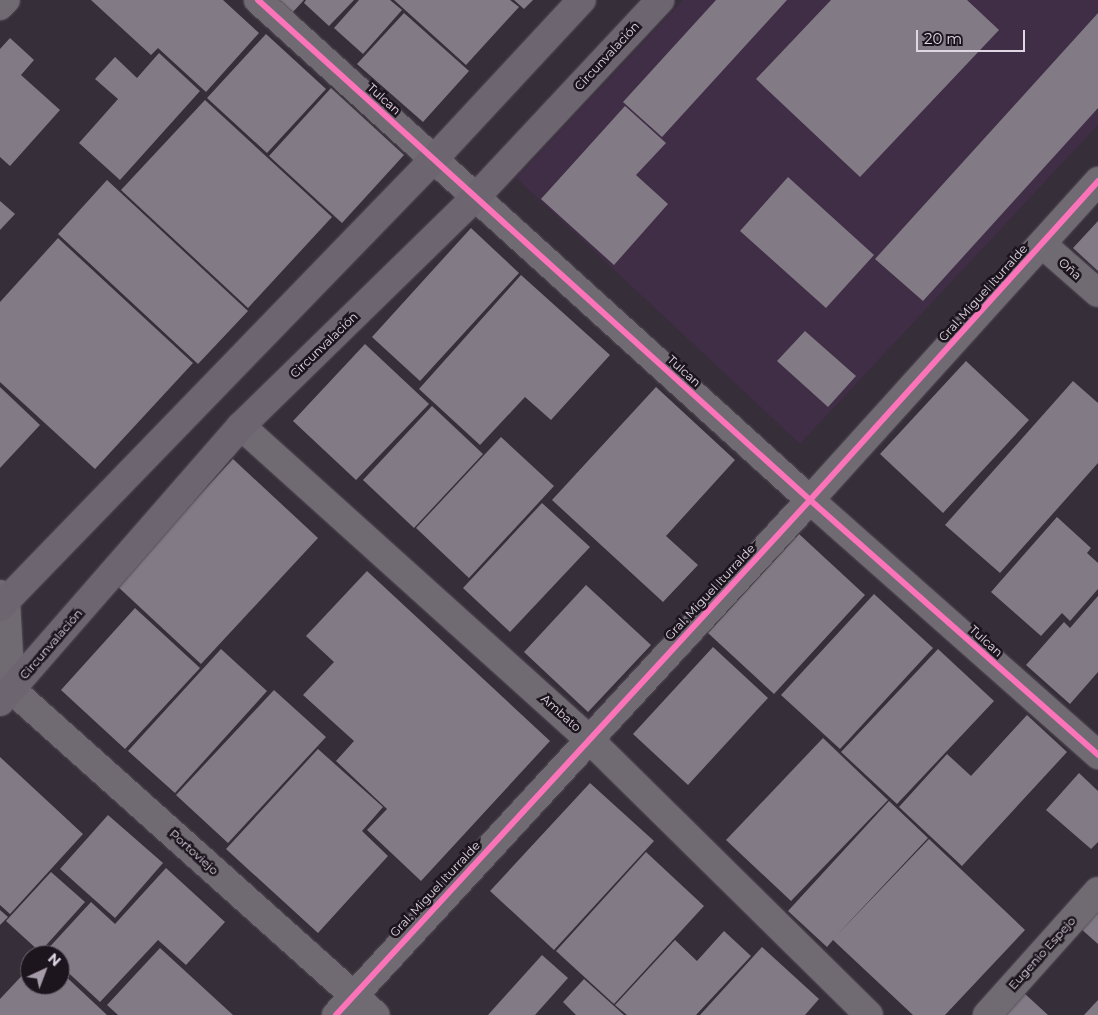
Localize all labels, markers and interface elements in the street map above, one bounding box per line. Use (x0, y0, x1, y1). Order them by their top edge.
street label: Circunvalación (572, 19, 642, 93)
scale bar (918, 20, 1027, 52)
text: 20 m (924, 29, 962, 48)
street label: Tulcan (364, 80, 404, 118)
street label: Gral. Miguel Iturralde (936, 242, 1030, 344)
street label: Oña (1056, 255, 1084, 283)
street label: Circunvalación (287, 309, 361, 381)
street label: Tulcan (664, 352, 704, 390)
street label: Gral. Miguel Iturralde (662, 541, 758, 643)
street label: Circunvalación (17, 606, 85, 682)
street label: Tulcan (966, 622, 1006, 660)
street label: Ambato (538, 691, 584, 735)
street label: Portoviejo (167, 826, 221, 878)
street label: Gral. Miguel Iturralde (387, 838, 483, 940)
street label: Eugenio Espejo (1005, 913, 1079, 993)
north arrow (20, 945, 70, 995)
text: N (44, 949, 65, 970)

